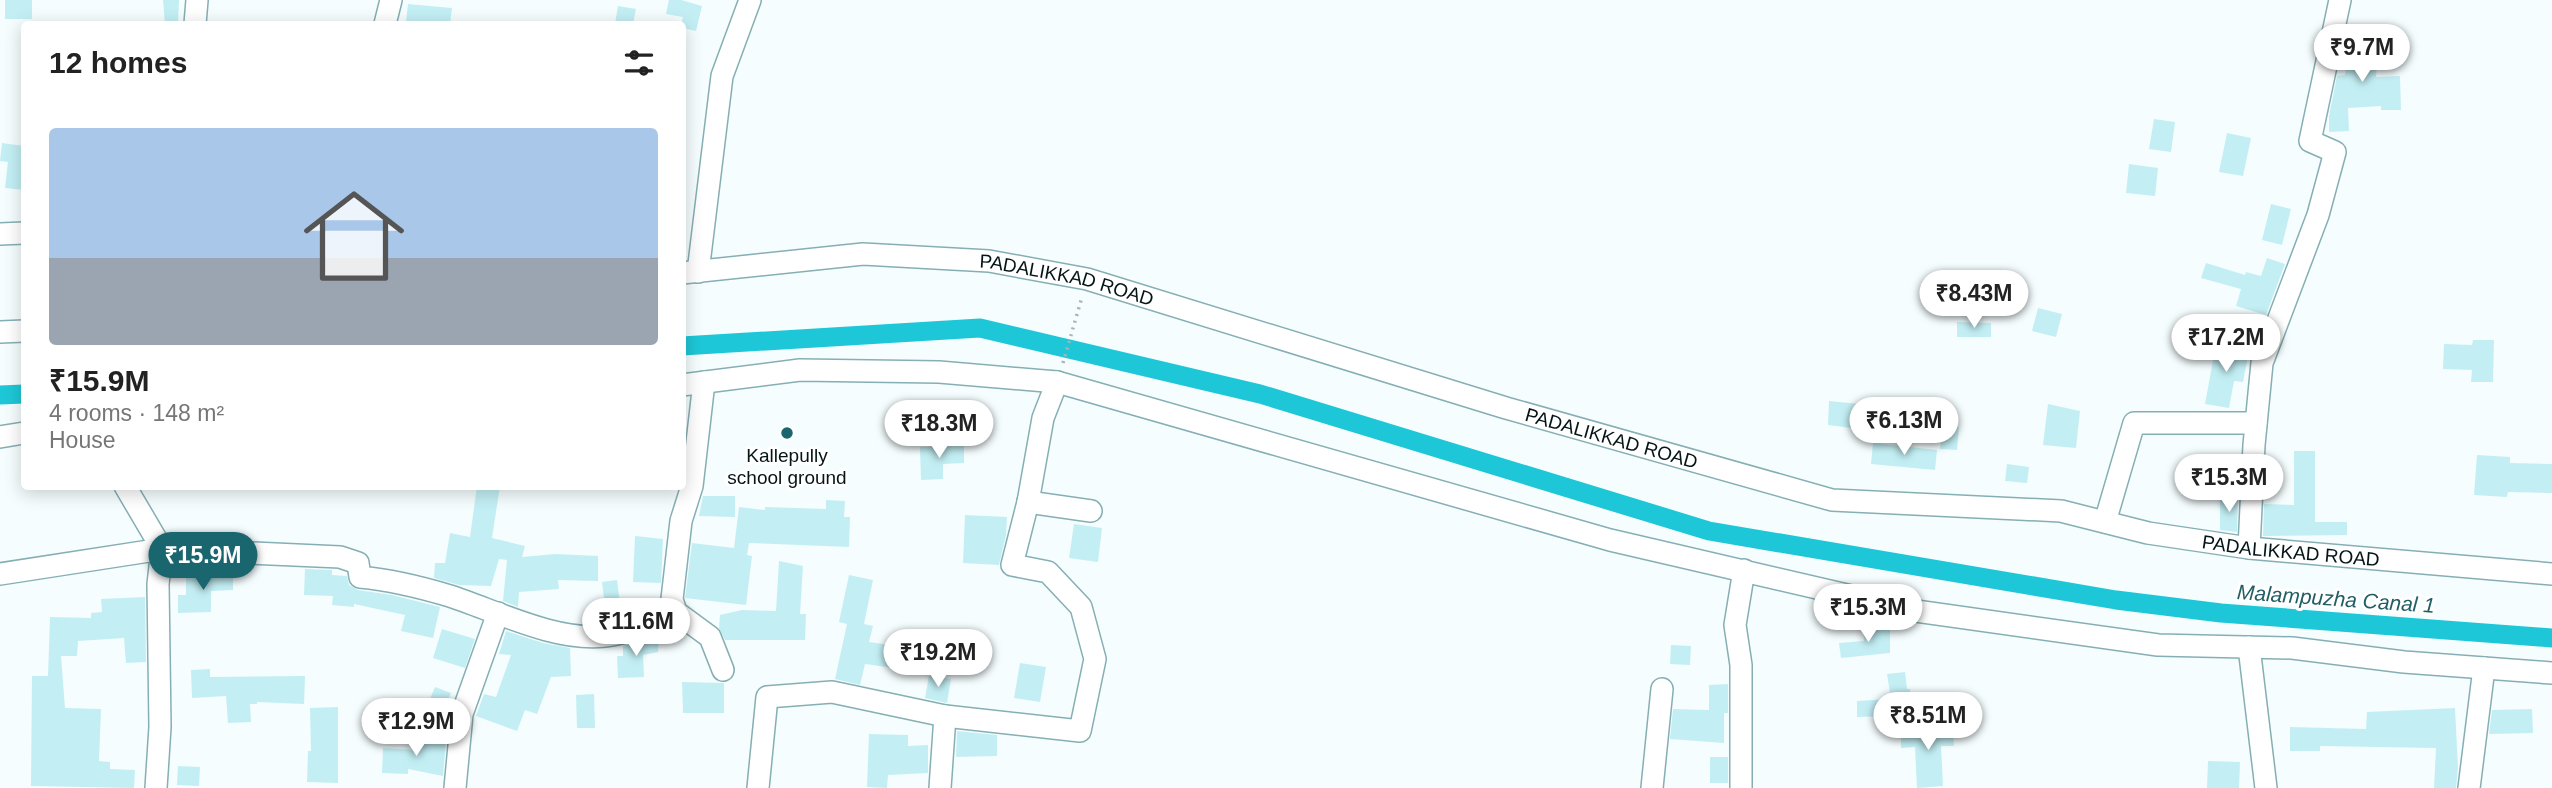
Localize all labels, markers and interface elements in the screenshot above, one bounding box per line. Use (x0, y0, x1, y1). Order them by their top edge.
pin: ₹9.7M (2313, 24, 2411, 84)
text: ₹9.7M (2330, 34, 2394, 60)
icon: filters (620, 44, 658, 82)
text: 12 homes (49, 46, 187, 79)
icon: home (291, 173, 417, 299)
street label: PADALIKKAD ROAD (979, 250, 1156, 310)
pin: ₹8.43M (1917, 270, 2031, 330)
text: ₹8.43M (1935, 280, 2013, 306)
pin: ₹17.2M (2169, 314, 2283, 374)
text: ₹17.2M (2187, 324, 2265, 350)
text: ₹15.9M (49, 364, 150, 397)
pin: ₹6.13M (1847, 398, 1961, 457)
text: 4 rooms · 148 m² (49, 400, 224, 426)
pin: ₹18.3M (882, 400, 996, 460)
street label: PADALIKKAD ROAD (1523, 404, 1700, 473)
text: ₹6.13M (1865, 407, 1943, 433)
text: ₹18.3M (900, 410, 978, 436)
marker: Kallepully school ground (779, 425, 795, 441)
text: House (49, 427, 115, 453)
place label: Kallepully school ground (727, 445, 847, 488)
pin: ₹15.3M (2172, 454, 2286, 514)
text: ₹15.3M (2190, 464, 2268, 490)
street label: PADALIKKAD ROAD (2201, 531, 2380, 570)
pin: ₹15.9M (146, 532, 260, 592)
text: ₹15.9M (164, 542, 242, 568)
water label: Malampuzha Canal 1 (2236, 580, 2436, 617)
pin: ₹15.3M (1811, 584, 1925, 644)
text: ₹15.3M (1829, 594, 1907, 620)
pin: ₹11.6M (579, 598, 693, 658)
text: ₹11.6M (598, 608, 674, 634)
pin: ₹19.2M (881, 630, 995, 689)
text: ₹19.2M (899, 639, 977, 665)
pin: ₹8.51M (1871, 692, 1985, 752)
pin: ₹12.9M (359, 698, 473, 758)
text: ₹8.51M (1889, 702, 1967, 728)
text: ₹12.9M (377, 708, 455, 734)

